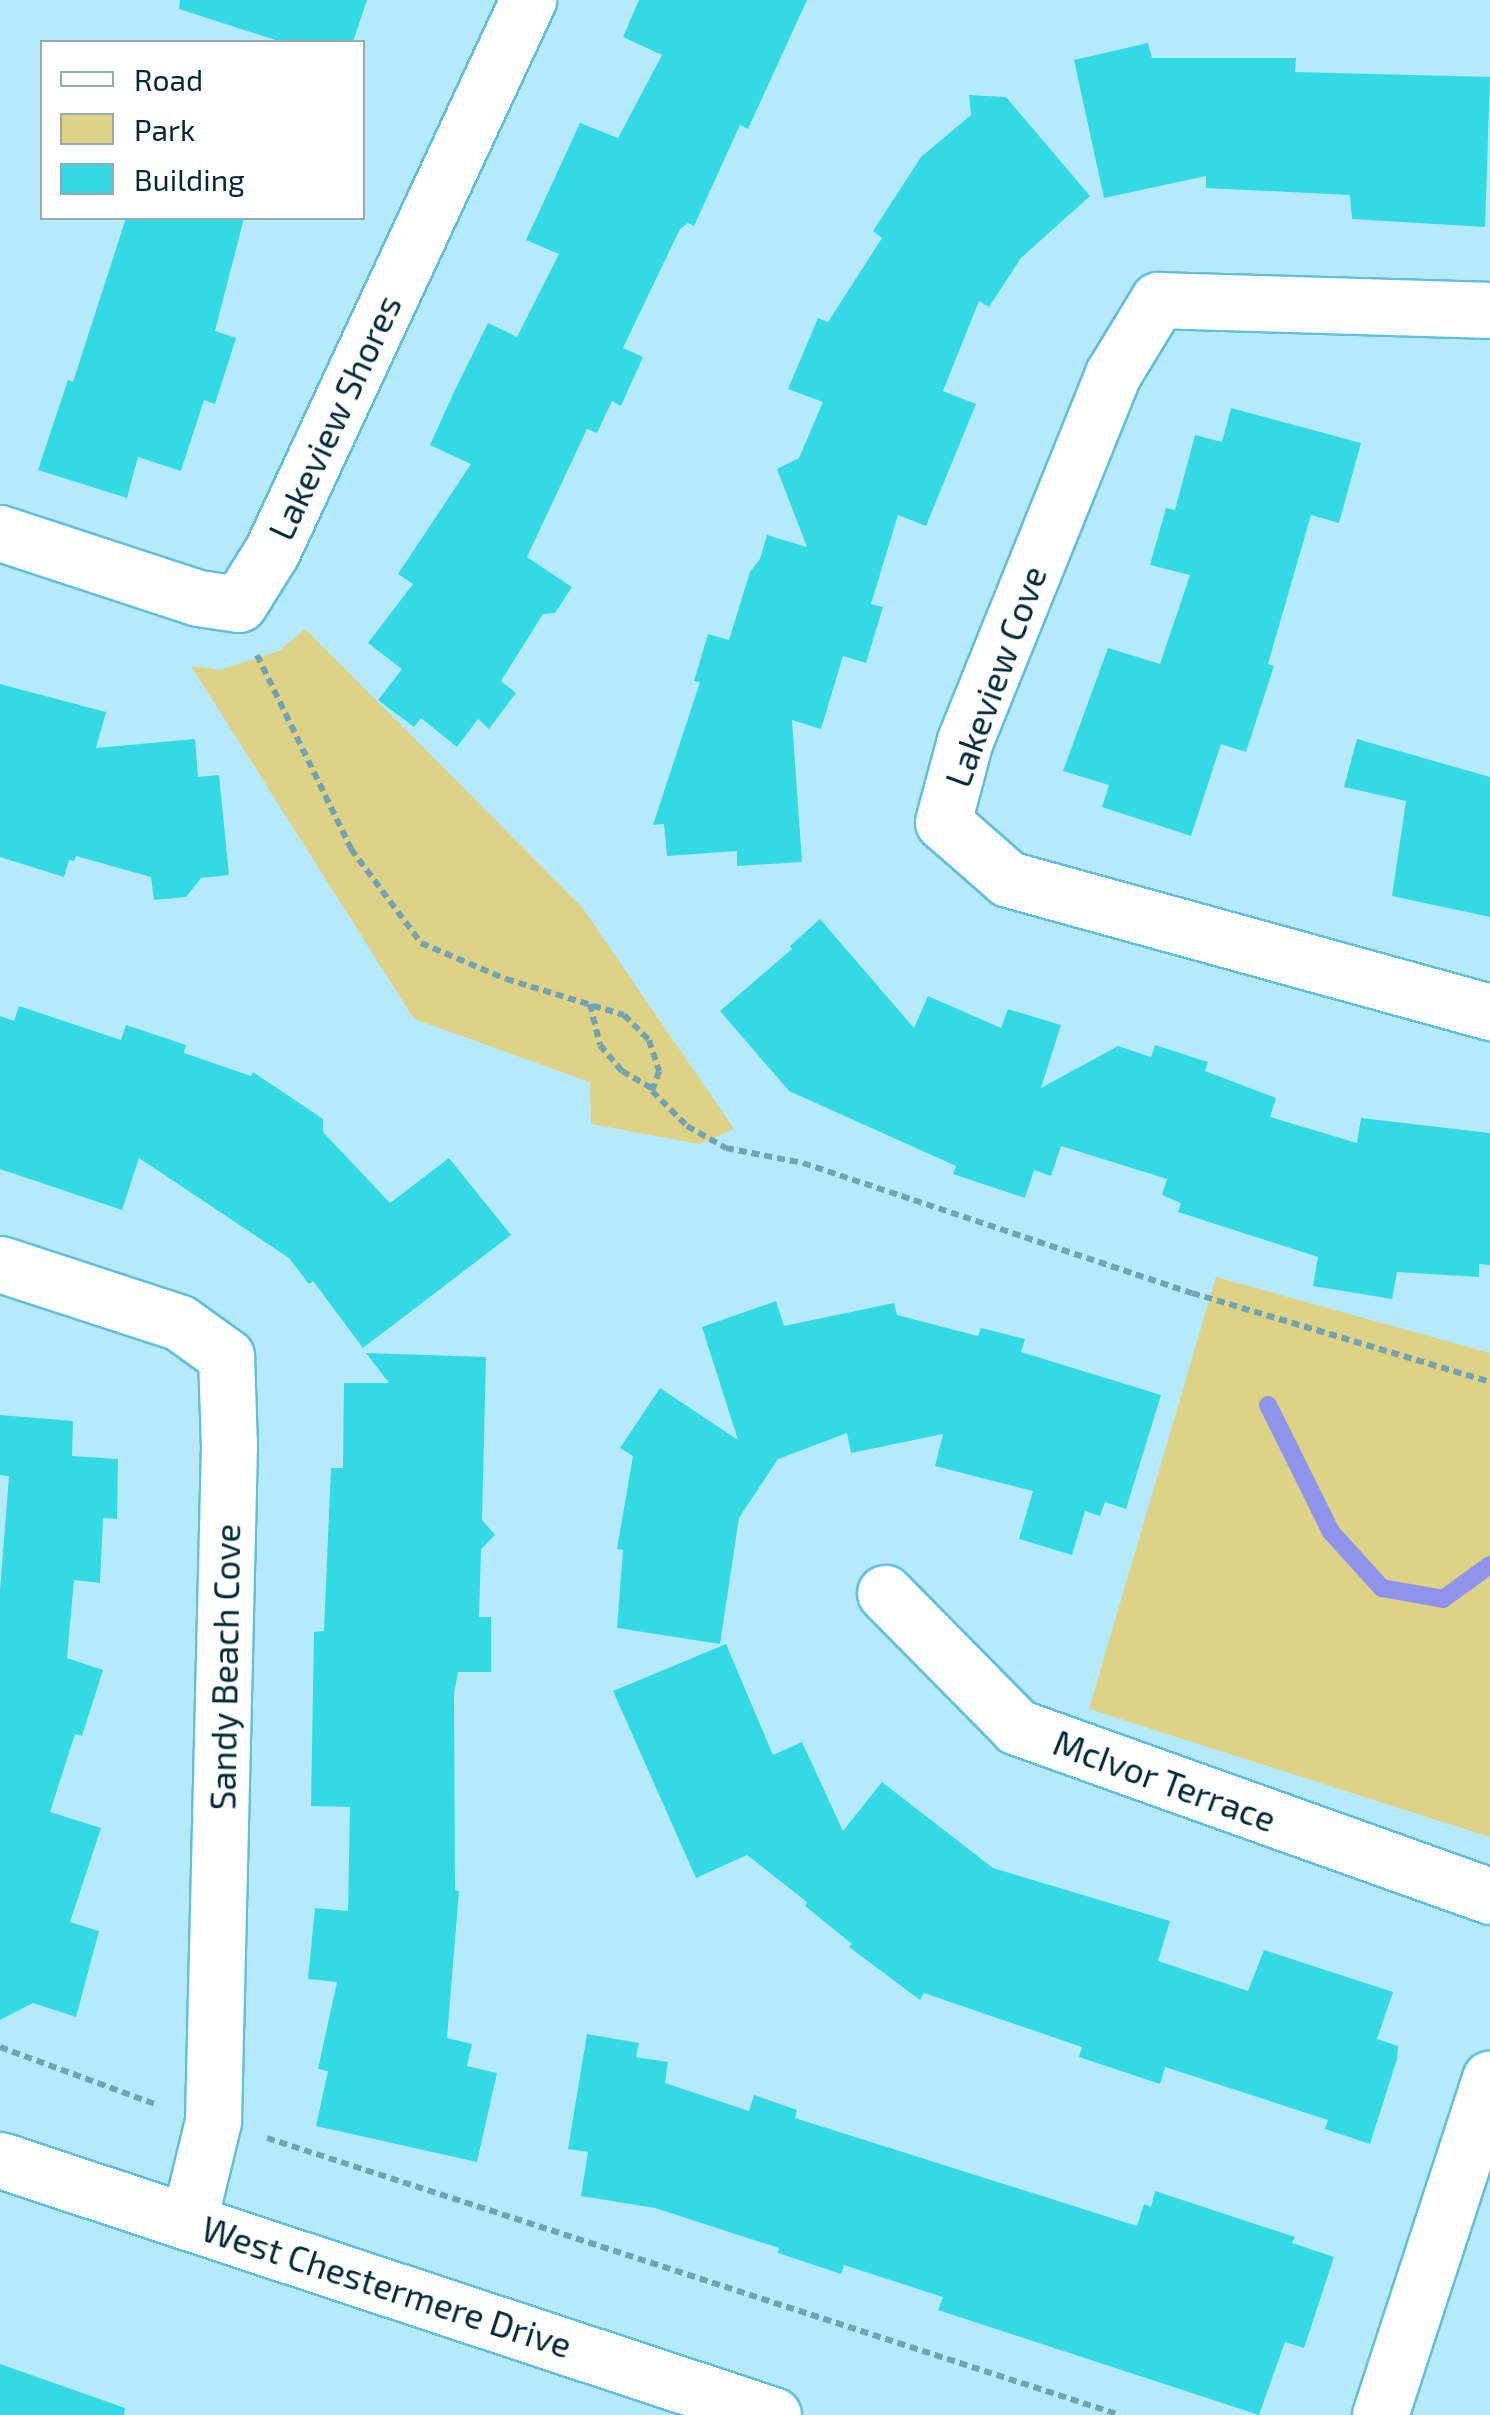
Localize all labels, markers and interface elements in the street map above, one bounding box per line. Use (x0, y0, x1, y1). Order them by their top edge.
legend (40, 40, 365, 220)
text: Road (134, 61, 203, 97)
text: Park (134, 111, 195, 147)
text: Building (134, 161, 245, 197)
street label: Lakeview Shores (259, 288, 409, 546)
street label: Lakeview Cove (935, 560, 1055, 792)
street label: Sandy Beach Cove (200, 1523, 248, 1811)
street label: McIvor Terrace (1047, 1720, 1283, 1840)
street label: West Chestermere Drive (197, 2206, 577, 2366)

